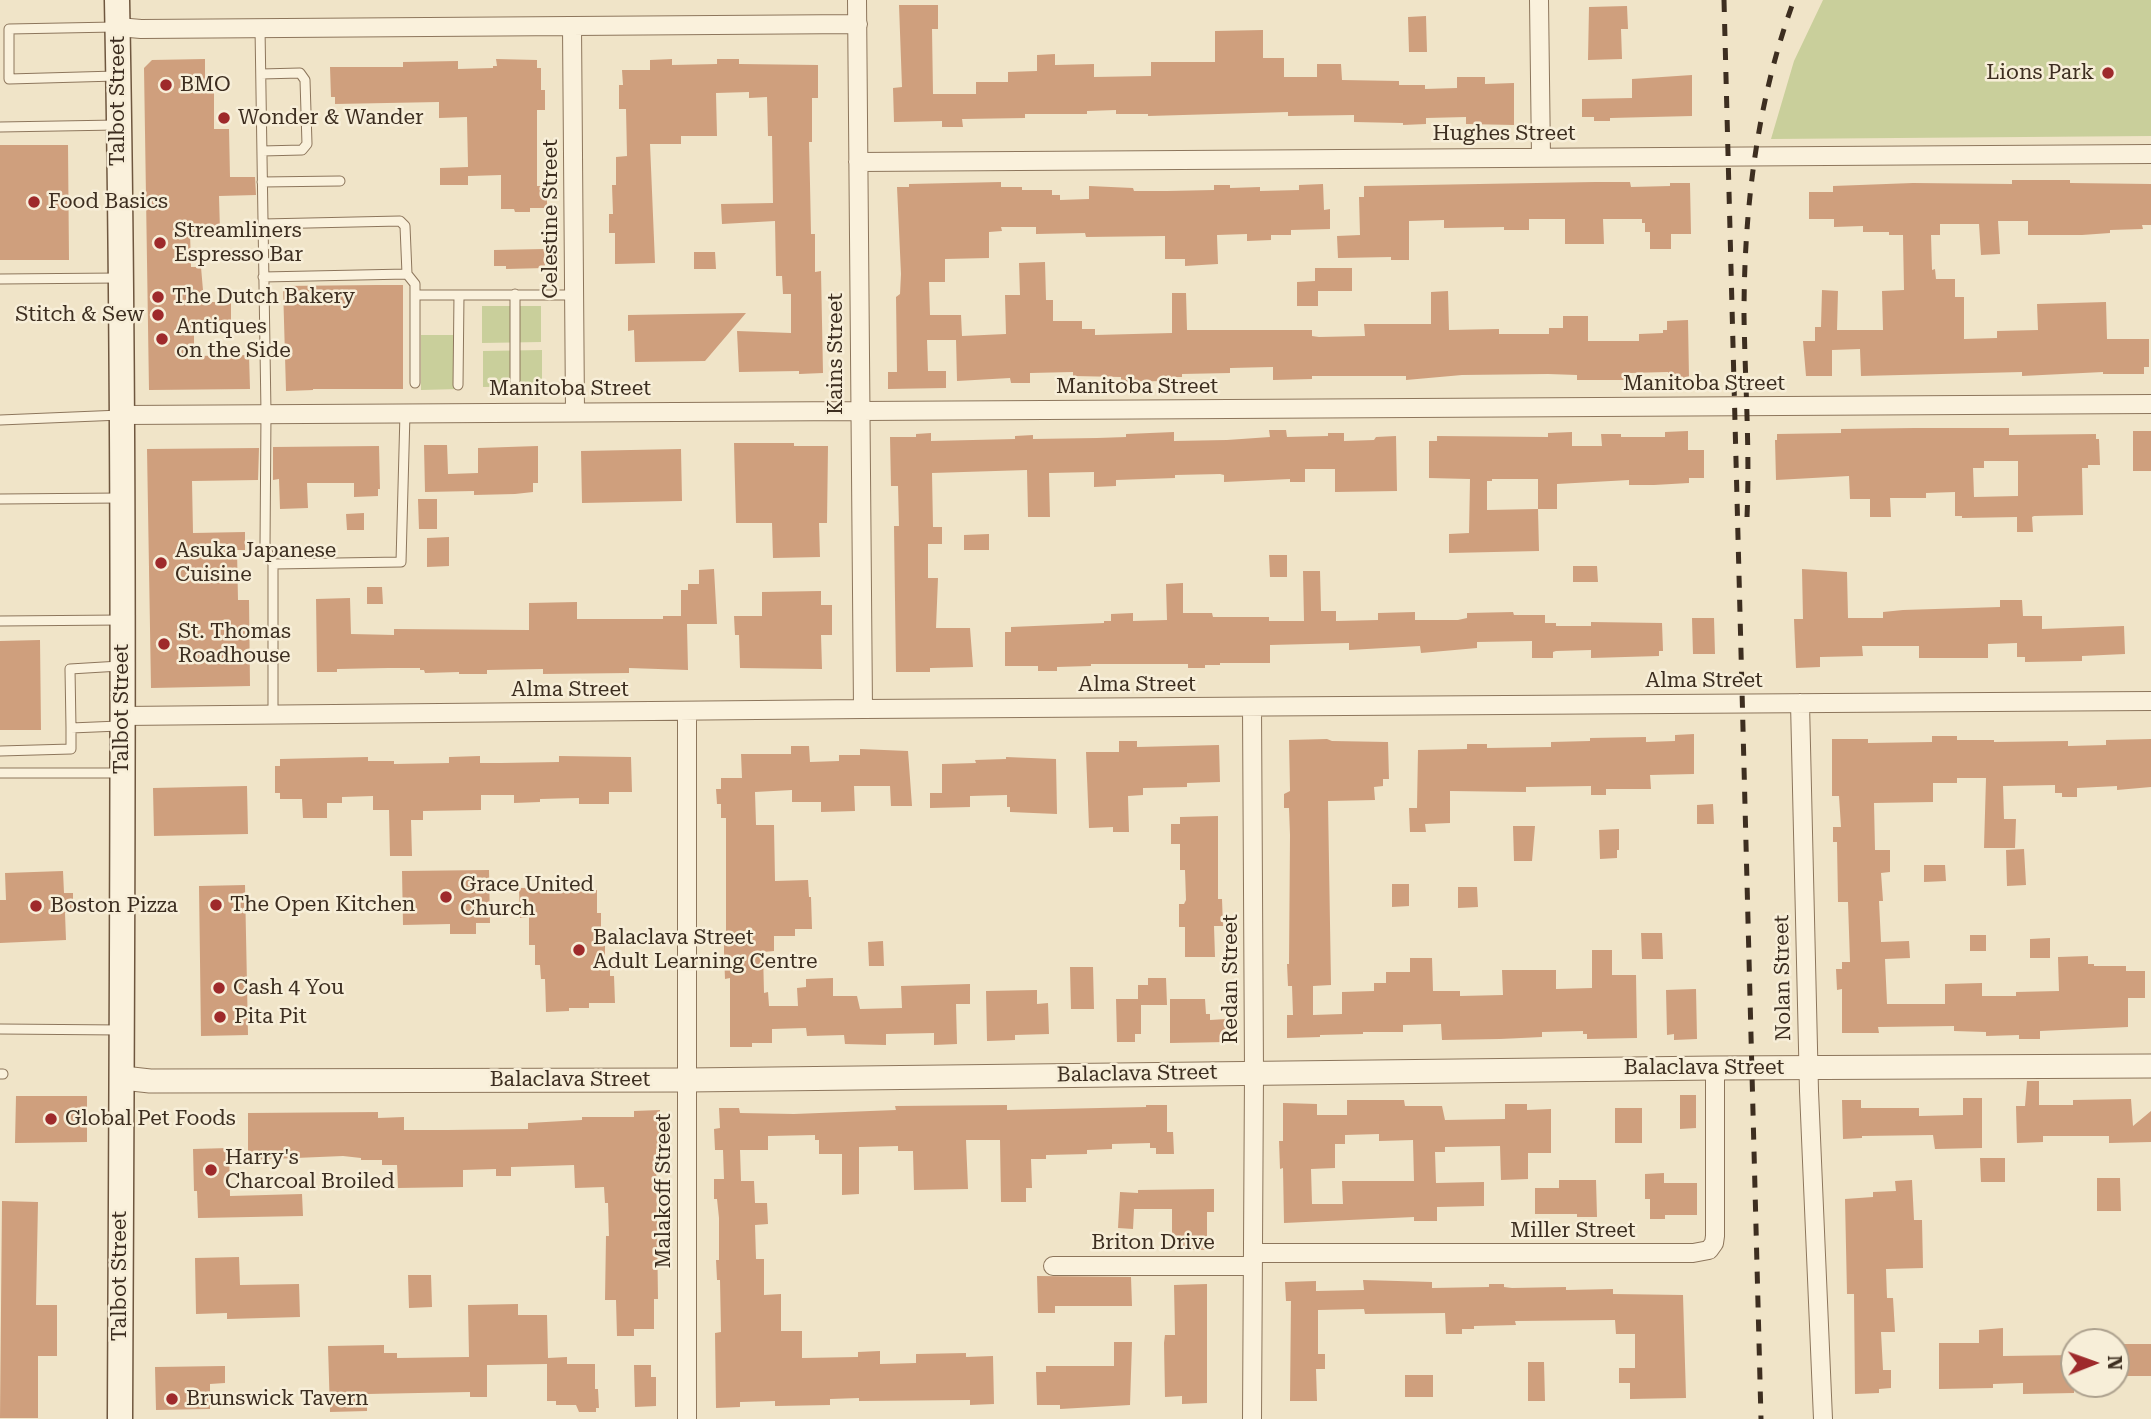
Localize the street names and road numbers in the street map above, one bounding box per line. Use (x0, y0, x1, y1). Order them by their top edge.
street label: Talbot Street (105, 36, 131, 166)
street label: Hughes Street (1432, 121, 1576, 147)
street label: Celestine Street (538, 139, 564, 299)
street label: Kains Street (823, 293, 849, 415)
street label: Manitoba Street (1623, 371, 1785, 397)
street label: Manitoba Street (1056, 374, 1218, 400)
street label: Manitoba Street (489, 376, 651, 402)
street label: Talbot Street (109, 644, 135, 774)
street label: Alma Street (1645, 668, 1763, 694)
street label: Alma Street (1078, 672, 1196, 698)
street label: Alma Street (511, 677, 629, 703)
street label: Redan Street (1218, 914, 1244, 1044)
street label: Nolan Street (1769, 915, 1797, 1041)
street label: Balaclava Street (1624, 1055, 1784, 1081)
street label: Balaclava Street (1056, 1060, 1218, 1088)
street label: Balaclava Street (490, 1067, 650, 1093)
street label: Malakoff Street (651, 1113, 677, 1269)
street label: Talbot Street (107, 1211, 133, 1341)
street label: Miller Street (1510, 1218, 1636, 1244)
street label: Briton Drive (1091, 1230, 1215, 1256)

